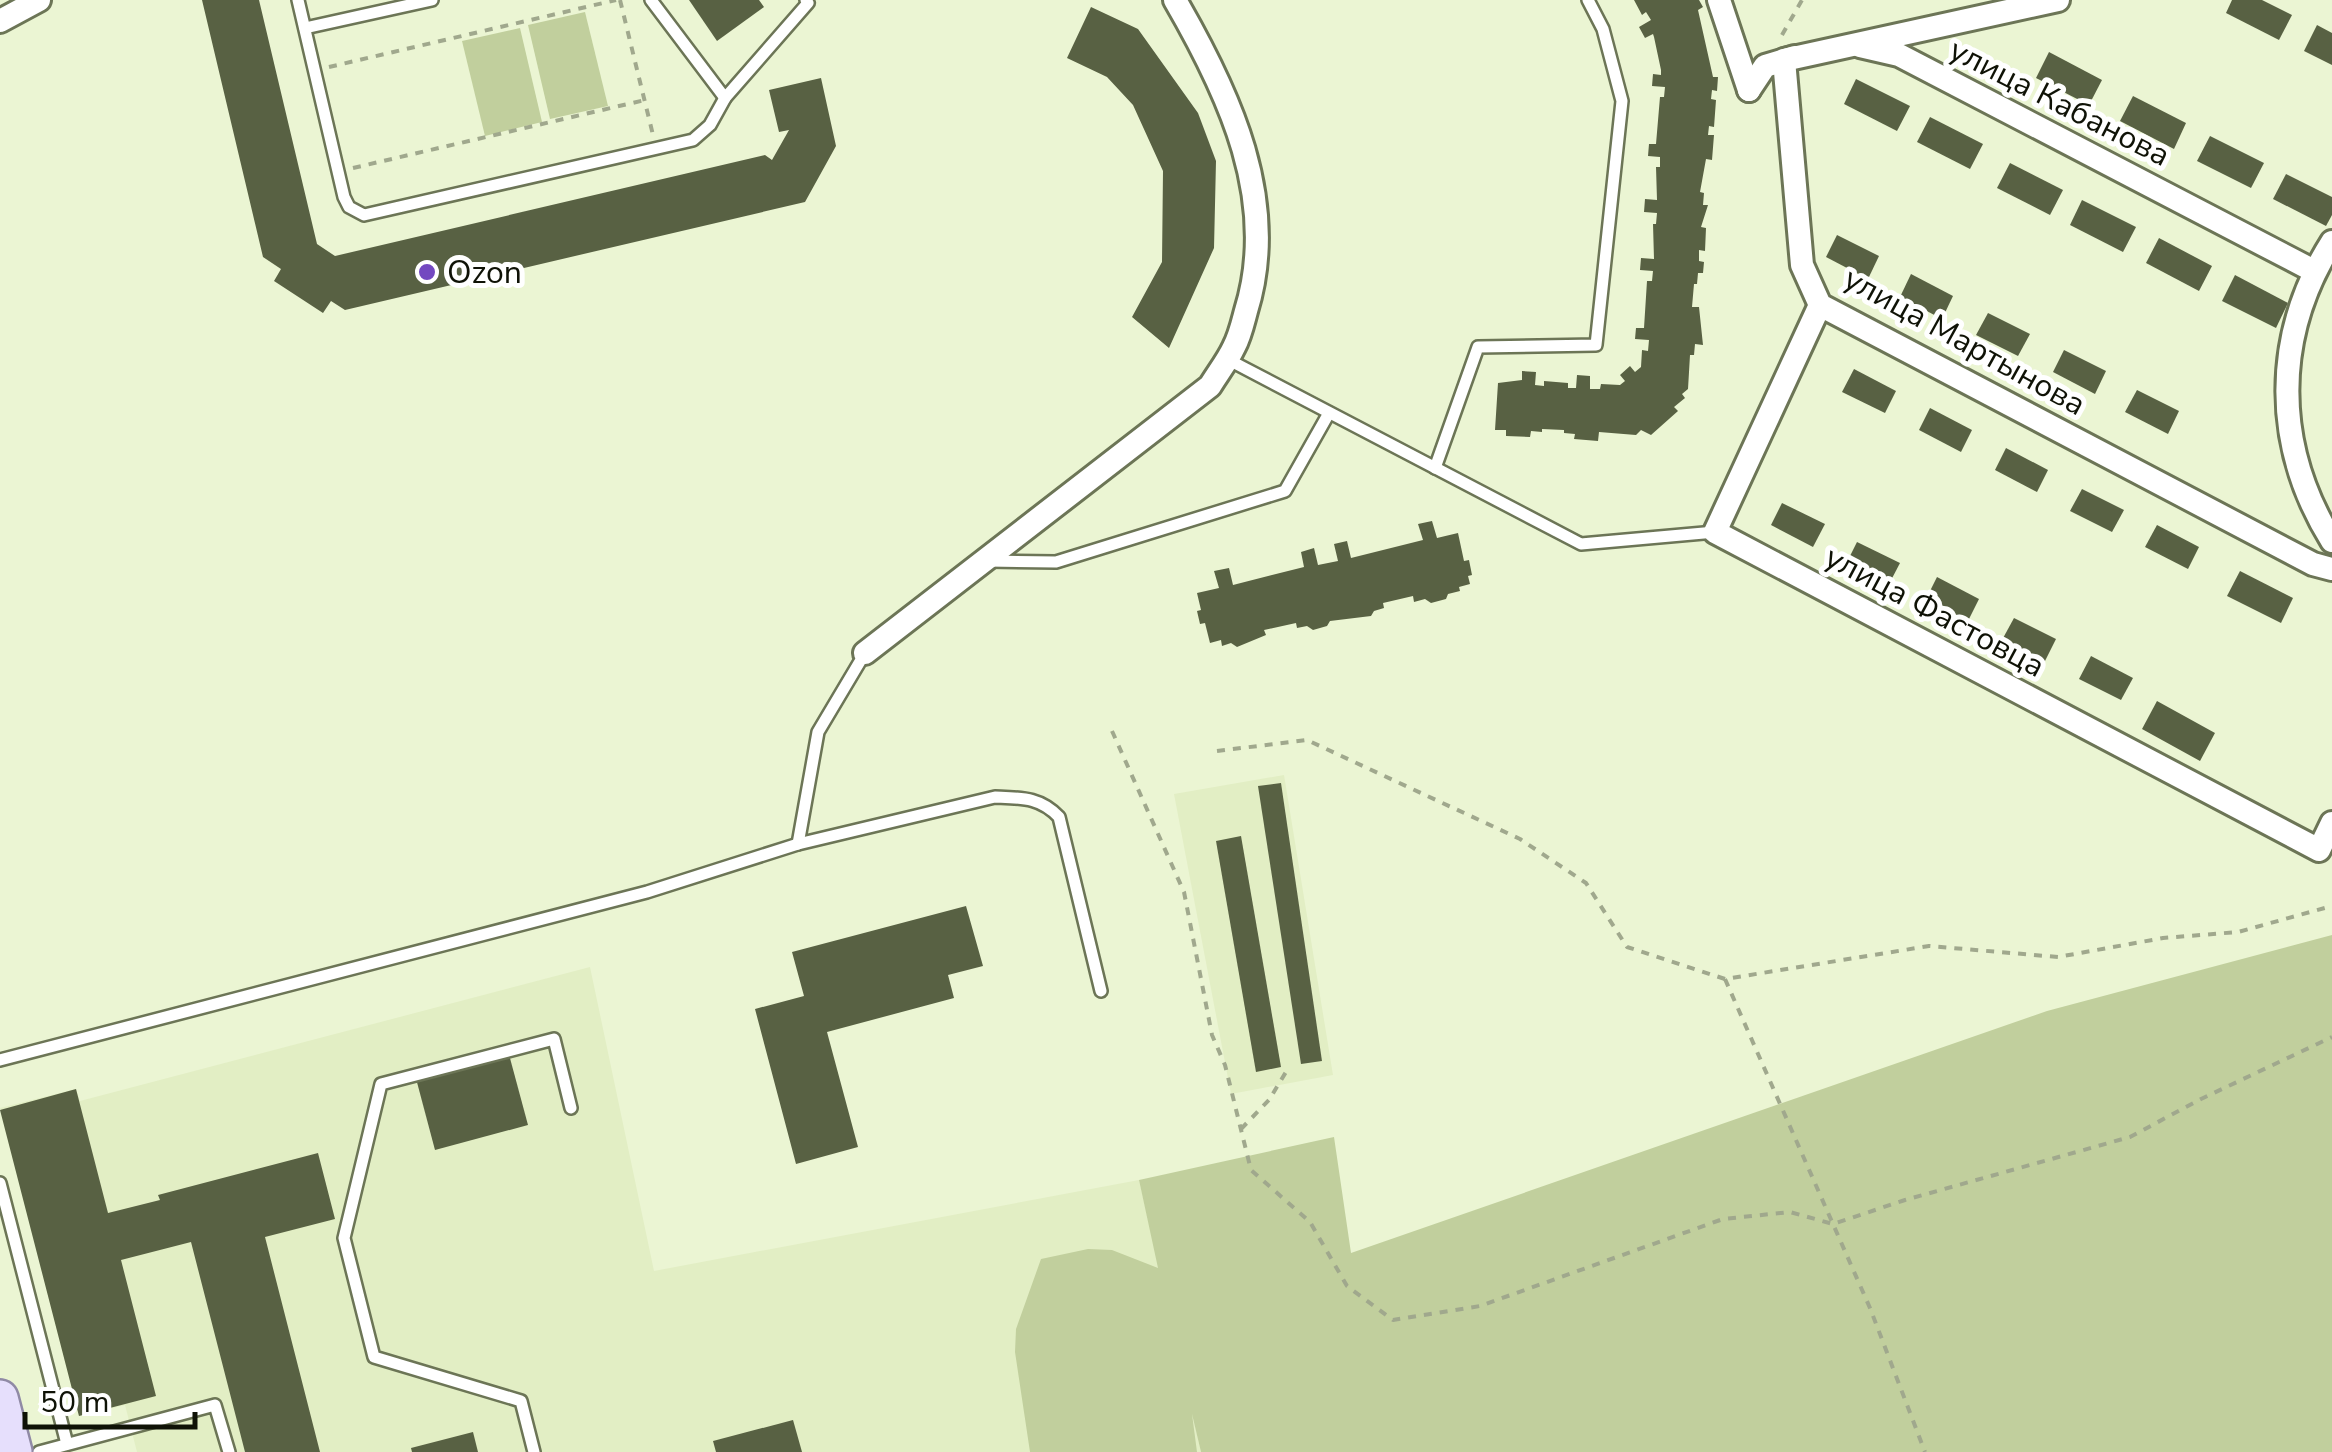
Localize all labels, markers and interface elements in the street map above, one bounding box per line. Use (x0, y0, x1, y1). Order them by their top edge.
street label: улица Кабанова (1942, 28, 2177, 177)
place label: Ozon (447, 251, 522, 294)
street label: улица Мартынова (1836, 257, 2093, 426)
marker: Ozon (416, 261, 438, 283)
street label: улица Фастовца (1817, 535, 2052, 687)
scale bar (25, 1367, 195, 1429)
text: 50 m (40, 1382, 109, 1423)

